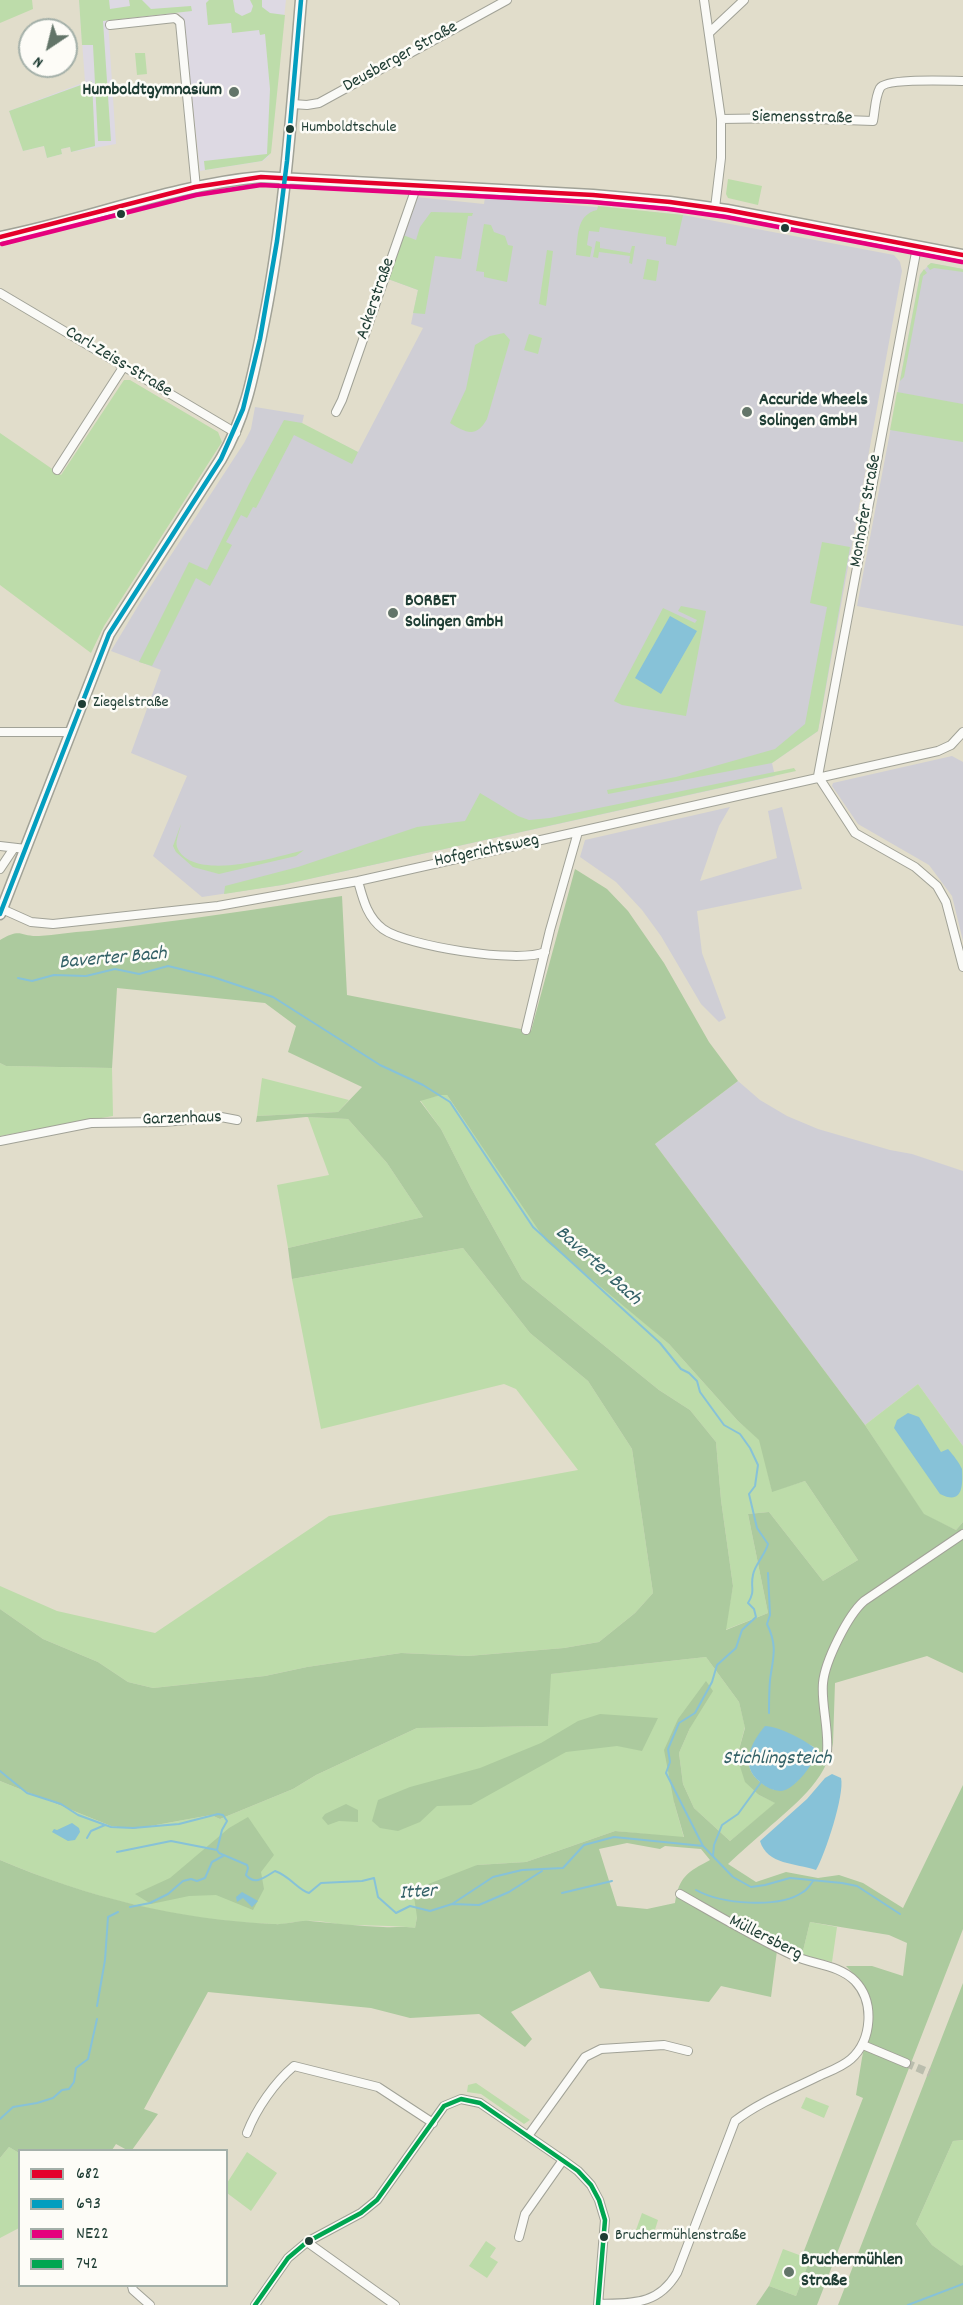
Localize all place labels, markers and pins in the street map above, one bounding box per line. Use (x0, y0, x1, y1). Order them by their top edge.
place label: Humboldtgymnasium (82, 81, 222, 103)
marker: Humboldtgymnasium (227, 85, 241, 99)
place label: Humboldtschule (301, 119, 397, 139)
marker: Humboldtschule (284, 123, 296, 135)
unlabelled marker (115, 208, 127, 220)
unlabelled marker (779, 222, 791, 234)
place label: Accuride Wheels Solingen GmbH (759, 391, 868, 434)
marker: Accuride Wheels Solingen GmbH (740, 405, 754, 419)
place label: BORBET Solingen GmbH (405, 592, 504, 634)
marker: BORBET Solingen GmbH (386, 606, 400, 620)
place label: Ziegelstraße (93, 694, 169, 714)
marker: Ziegelstraße (76, 698, 88, 710)
place label: Bruchermühlenstraße (615, 2227, 746, 2247)
marker: Bruchermühlenstraße (598, 2231, 610, 2243)
unlabelled marker (303, 2235, 315, 2247)
place label: Bruchermühlen Straße (801, 2251, 903, 2294)
marker: Bruchermühlen Straße (782, 2265, 796, 2279)

